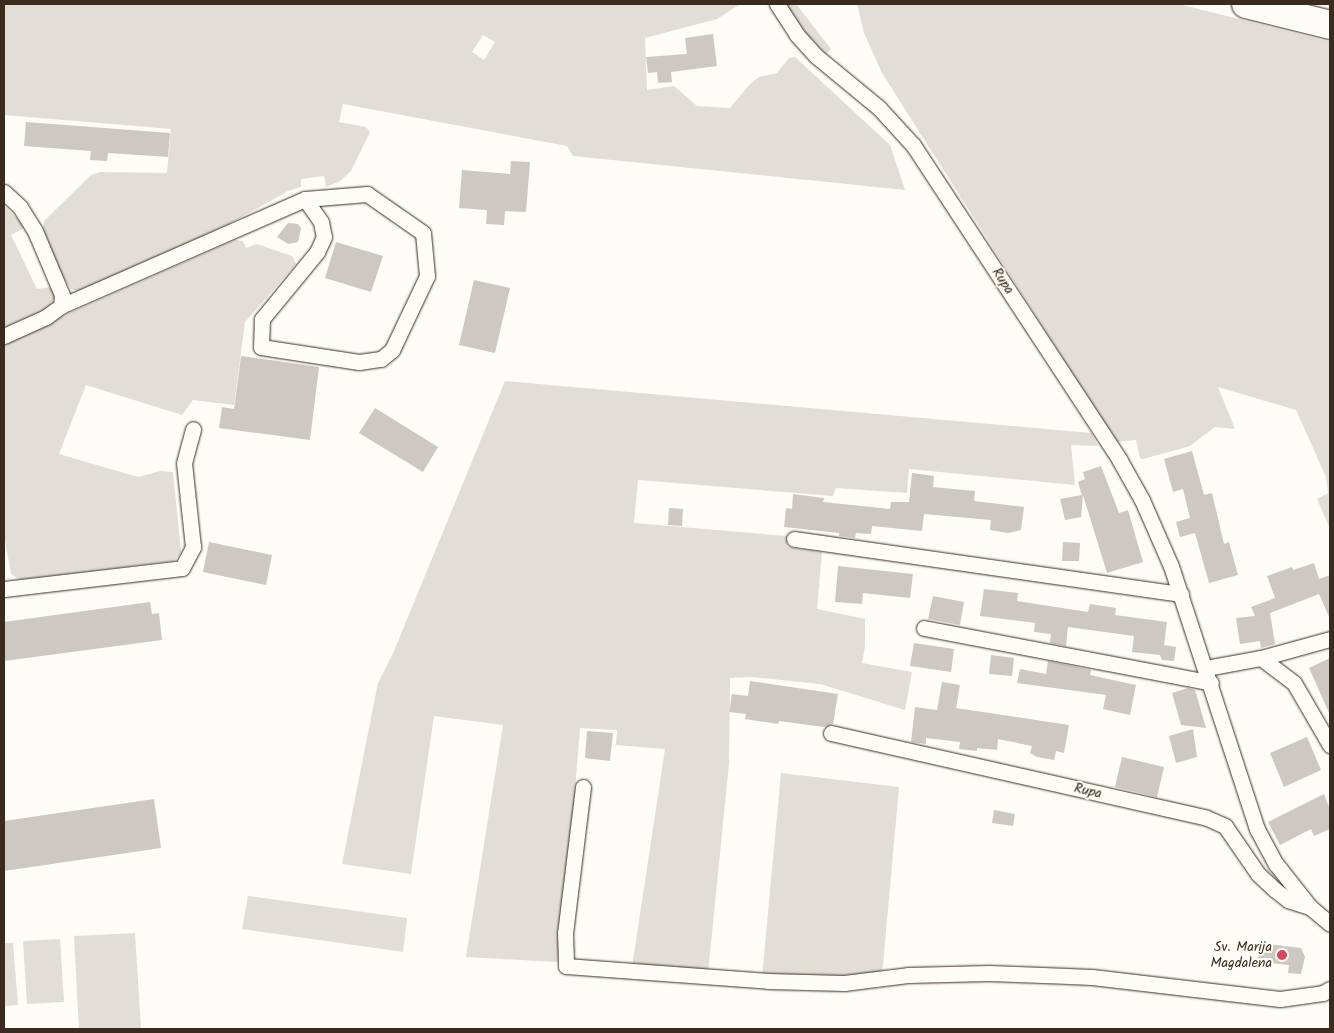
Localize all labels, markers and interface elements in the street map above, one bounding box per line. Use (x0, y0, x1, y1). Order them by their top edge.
street label: Rupa (988, 265, 1018, 297)
street label: Rupa (1072, 780, 1104, 802)
place label: Sv. Marija Magdalena (1210, 939, 1272, 972)
marker: Sv. Marija Magdalena (1276, 949, 1288, 961)

